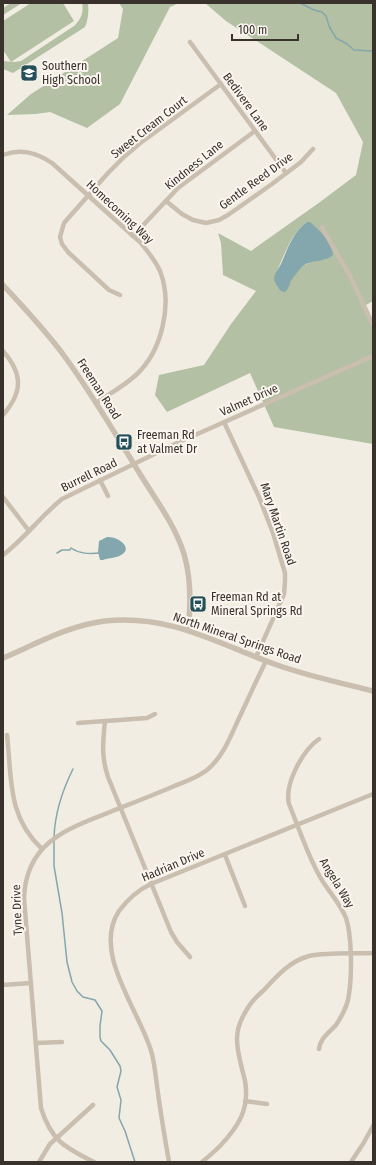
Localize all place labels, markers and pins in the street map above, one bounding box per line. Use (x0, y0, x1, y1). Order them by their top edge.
place label: Southern High School (42, 59, 100, 87)
school or university icon: Southern High School (19, 63, 39, 83)
place label: Freeman Rd at Valmet Dr (137, 428, 198, 456)
bus stop icon: Freeman Rd at Valmet Dr (114, 432, 134, 452)
place label: Freeman Rd at Mineral Springs Rd (211, 590, 303, 618)
bus stop icon: Freeman Rd at Mineral Springs Rd (188, 594, 208, 614)

